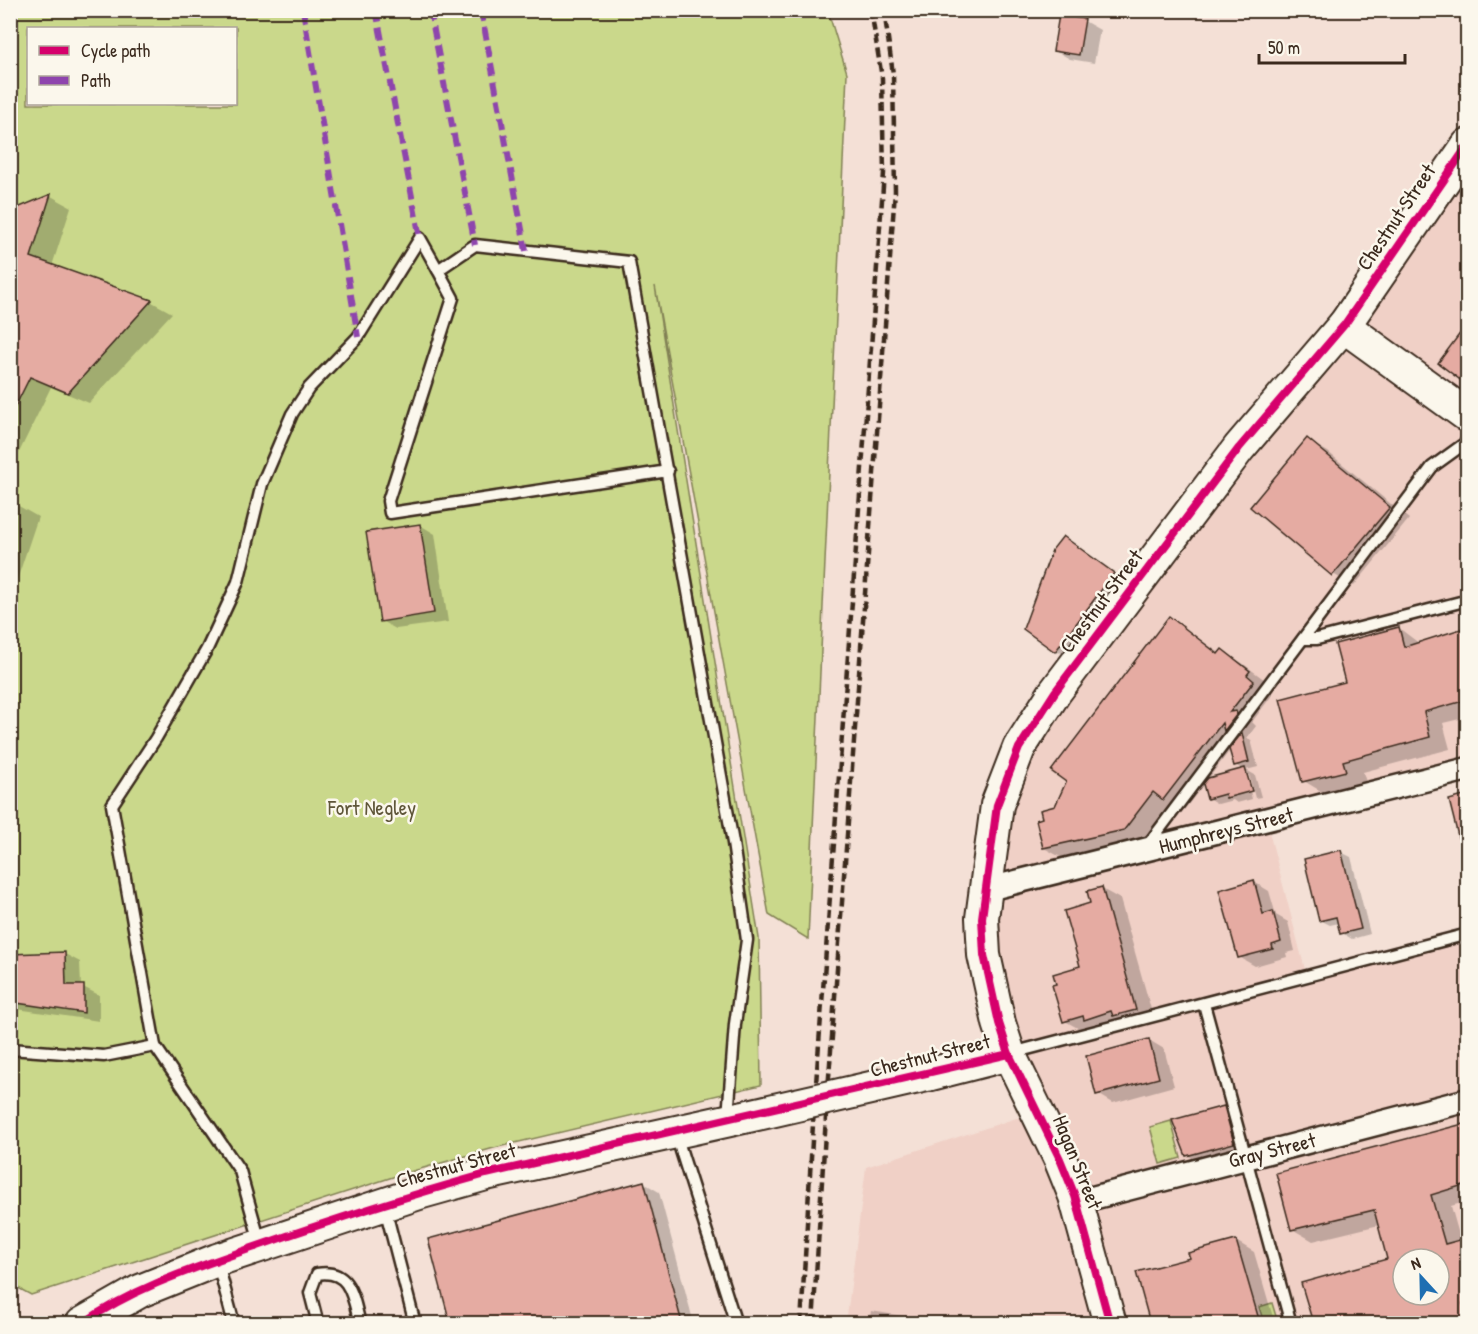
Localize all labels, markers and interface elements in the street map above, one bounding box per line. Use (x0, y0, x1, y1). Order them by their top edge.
legend (27, 27, 237, 105)
scale bar (1259, 27, 1404, 65)
text: 50 m (1268, 35, 1300, 60)
text: Cycle path (81, 38, 151, 63)
text: Path (81, 68, 111, 93)
street label: Chestnut Street (1350, 157, 1443, 276)
street label: Chestnut Street (1052, 543, 1150, 659)
park label: Fort Negley (327, 793, 416, 822)
street label: Humphreys Street (1156, 799, 1297, 861)
street label: Chestnut Street (867, 1026, 994, 1084)
street label: Hagan Street (1046, 1111, 1110, 1214)
street label: Gray Street (1225, 1125, 1319, 1175)
street label: Chestnut Street (393, 1135, 520, 1195)
north arrow (1391, 1247, 1451, 1307)
text: N (1407, 1251, 1424, 1275)

